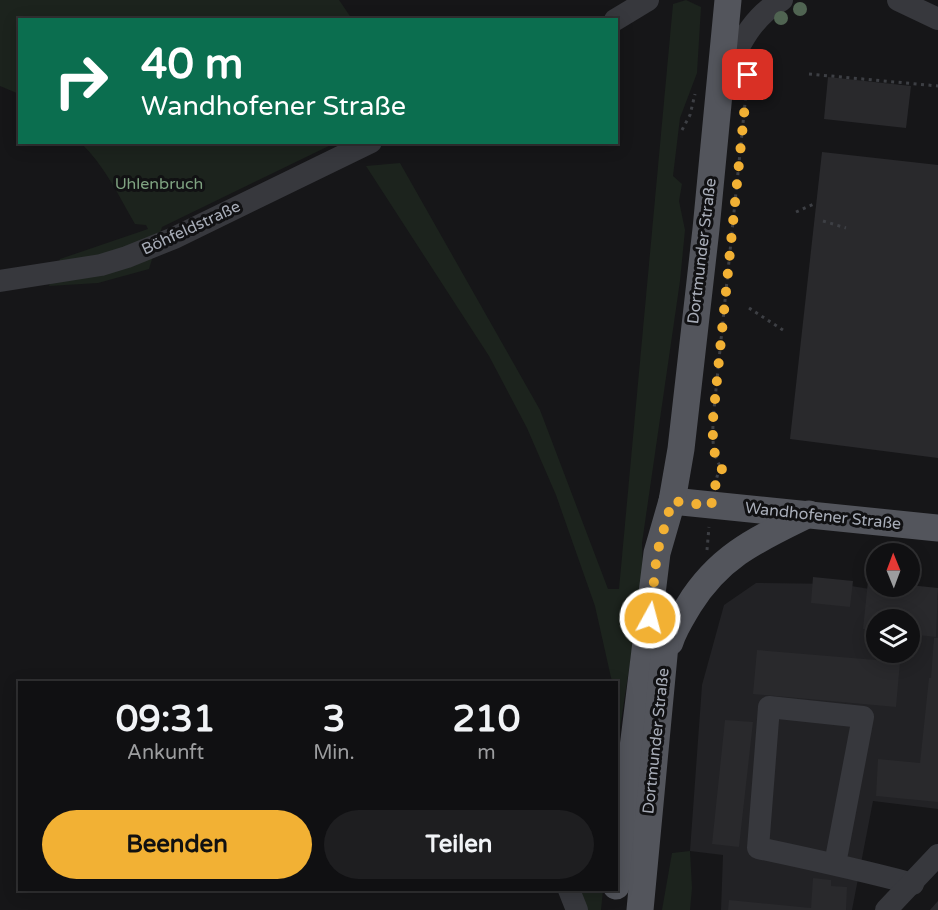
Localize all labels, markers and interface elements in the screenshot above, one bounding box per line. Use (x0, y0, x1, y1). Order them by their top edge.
text: 40 m (141, 39, 243, 90)
icon: right (42, 42, 120, 120)
pin (722, 49, 773, 100)
icon: arrive (731, 58, 764, 91)
text: Wandhofener Straße (141, 90, 406, 123)
park label: Uhlenbruch (115, 174, 203, 194)
street label: Dortmunder Straße (683, 177, 721, 325)
street label: Böhfeldstraße (138, 196, 244, 260)
street label: Wandhofener Straße (744, 498, 902, 534)
north arrow (866, 543, 920, 597)
map controls (866, 543, 920, 663)
position arrow (618, 586, 682, 650)
button: layers (866, 609, 920, 663)
street label: Dortmunder Straße (638, 667, 674, 815)
text: 09:31 (116, 698, 216, 741)
text: 3 (323, 698, 345, 741)
text: 210 (452, 698, 520, 741)
text: Ankunft (127, 741, 204, 765)
text: Min. (313, 741, 355, 765)
text: m (477, 741, 496, 765)
button: Beenden (42, 810, 312, 879)
button: Teilen (324, 810, 594, 879)

